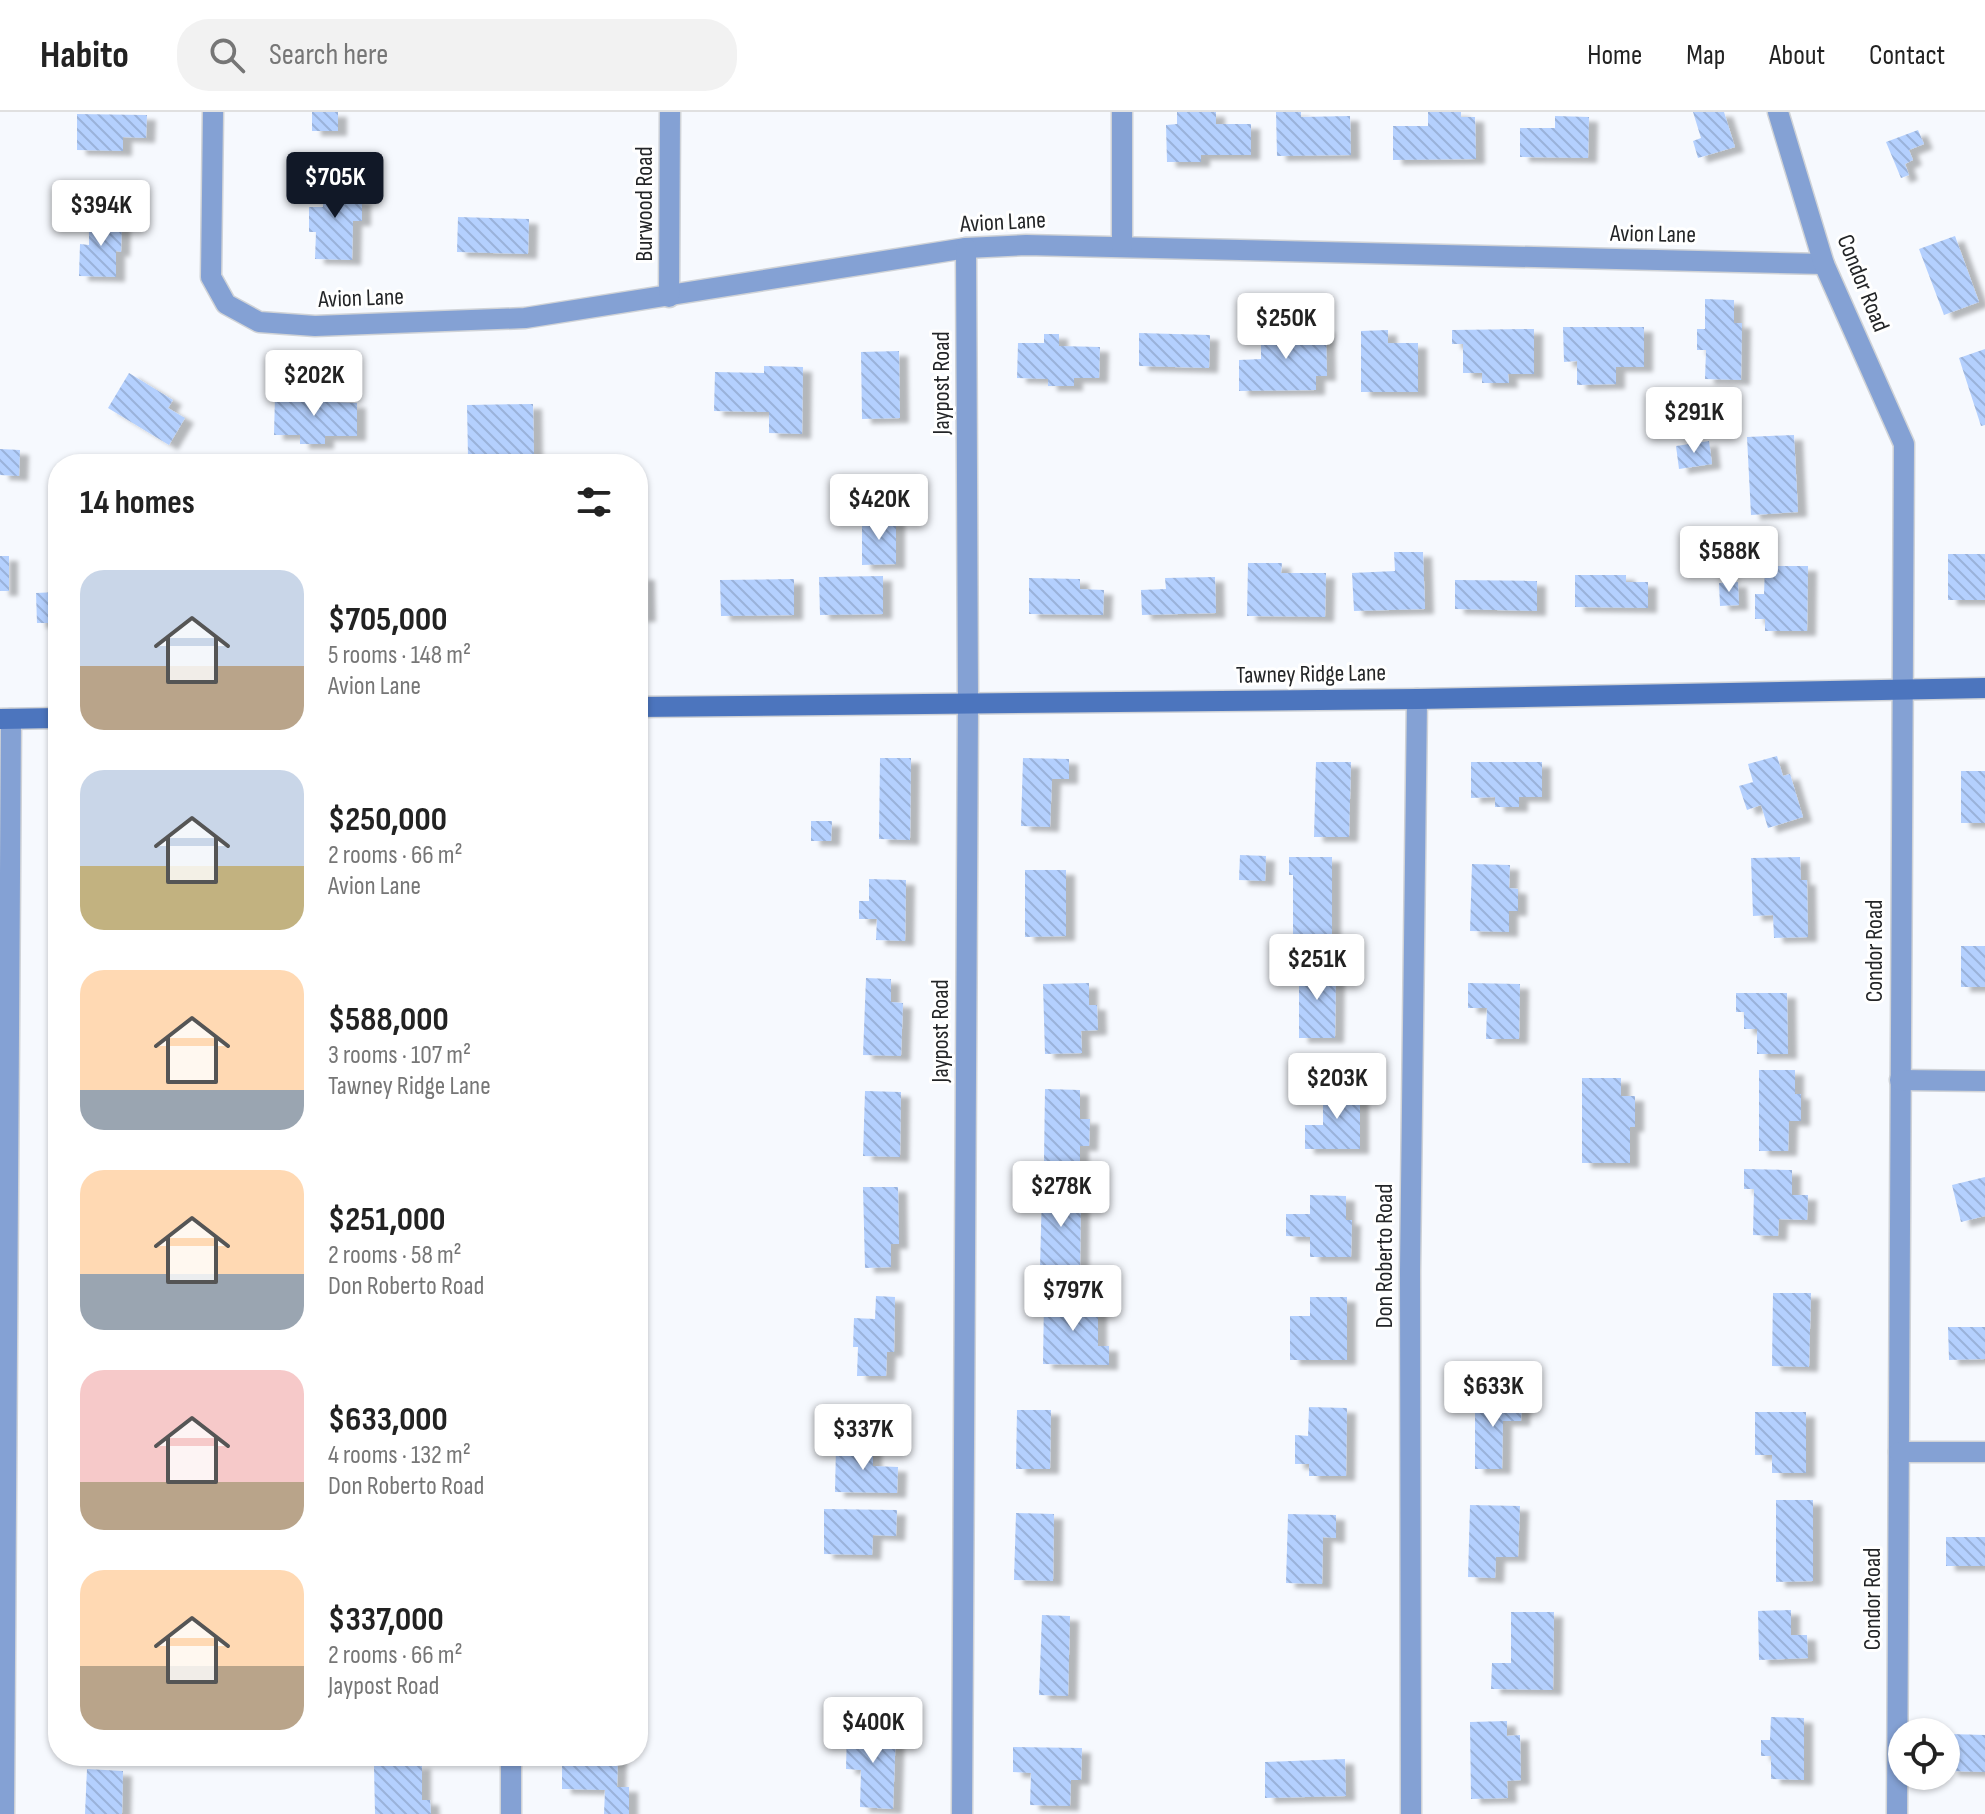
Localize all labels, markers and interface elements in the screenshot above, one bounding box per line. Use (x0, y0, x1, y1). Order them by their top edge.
search box (177, 19, 737, 91)
text: Habito (40, 33, 129, 78)
icon: search (205, 33, 249, 77)
text: Search here (269, 37, 388, 73)
text: Home (1587, 39, 1642, 72)
text: Map (1686, 39, 1725, 72)
text: About (1769, 39, 1825, 72)
text: Contact (1869, 39, 1945, 72)
street label: Burwood Road (630, 146, 659, 262)
pin: $705K (279, 152, 391, 220)
text: $705K (304, 162, 366, 193)
pin: $394K (45, 180, 157, 248)
text: $394K (70, 190, 132, 221)
street label: Avion Lane (958, 205, 1047, 239)
street label: Avion Lane (1609, 219, 1696, 249)
street label: Condor Road (1830, 230, 1896, 336)
street label: Avion Lane (317, 282, 404, 314)
pin: $250K (1230, 293, 1342, 361)
text: $250K (1255, 303, 1317, 334)
street label: Jaypost Road (927, 332, 956, 435)
pin: $202K (258, 350, 370, 418)
text: $202K (283, 360, 345, 391)
pin: $291K (1638, 387, 1750, 455)
text: $291K (1664, 397, 1724, 428)
pin: $420K (823, 474, 935, 542)
icon: filters (572, 480, 616, 524)
text: 14 homes (80, 482, 195, 523)
text: $420K (848, 484, 910, 515)
pin: $588K (1673, 526, 1785, 594)
text: $588K (1698, 536, 1760, 567)
text: $705,000 (328, 599, 447, 640)
icon: home (144, 602, 240, 698)
text: 5 rooms · 148 m² (328, 640, 471, 671)
street label: Tawney Ridge Lane (1236, 658, 1386, 690)
text: Avion Lane (328, 671, 421, 702)
text: $250,000 (328, 799, 447, 840)
icon: home (144, 802, 240, 898)
text: 2 rooms · 66 m² (328, 840, 463, 871)
text: Avion Lane (328, 871, 421, 902)
street label: Condor Road (1860, 900, 1889, 1002)
pin: $251K (1261, 934, 1373, 1002)
text: $251K (1287, 944, 1347, 975)
street label: Jaypost Road (926, 980, 955, 1083)
text: $588,000 (328, 999, 449, 1040)
icon: home (144, 1002, 240, 1098)
text: 3 rooms · 107 m² (328, 1040, 471, 1071)
pin: $203K (1281, 1053, 1393, 1121)
text: $203K (1306, 1063, 1368, 1094)
text: Tawney Ridge Lane (328, 1071, 491, 1102)
pin: $278K (1005, 1161, 1117, 1229)
text: $278K (1031, 1171, 1091, 1202)
street label: Don Roberto Road (1370, 1184, 1399, 1328)
text: $251,000 (328, 1199, 445, 1240)
icon: home (144, 1202, 240, 1298)
text: 2 rooms · 58 m² (328, 1240, 462, 1271)
pin: $797K (1017, 1265, 1129, 1333)
text: Don Roberto Road (328, 1271, 484, 1302)
text: $797K (1042, 1275, 1104, 1306)
pin: $633K (1437, 1361, 1549, 1429)
text: $633K (1462, 1371, 1524, 1402)
text: $633,000 (328, 1399, 448, 1440)
icon: home (144, 1402, 240, 1498)
pin: $337K (807, 1404, 919, 1472)
text: $337K (833, 1414, 894, 1445)
text: 4 rooms · 132 m² (328, 1440, 471, 1471)
text: Don Roberto Road (328, 1471, 484, 1502)
street label: Condor Road (1858, 1548, 1887, 1650)
text: $337,000 (328, 1599, 444, 1640)
icon: home (144, 1602, 240, 1698)
text: 2 rooms · 66 m² (328, 1640, 463, 1671)
text: Jaypost Road (328, 1671, 439, 1702)
pin: $400K (817, 1697, 929, 1765)
text: $400K (842, 1707, 904, 1738)
map controls (1888, 1718, 1960, 1790)
button: locate (1888, 1718, 1960, 1790)

